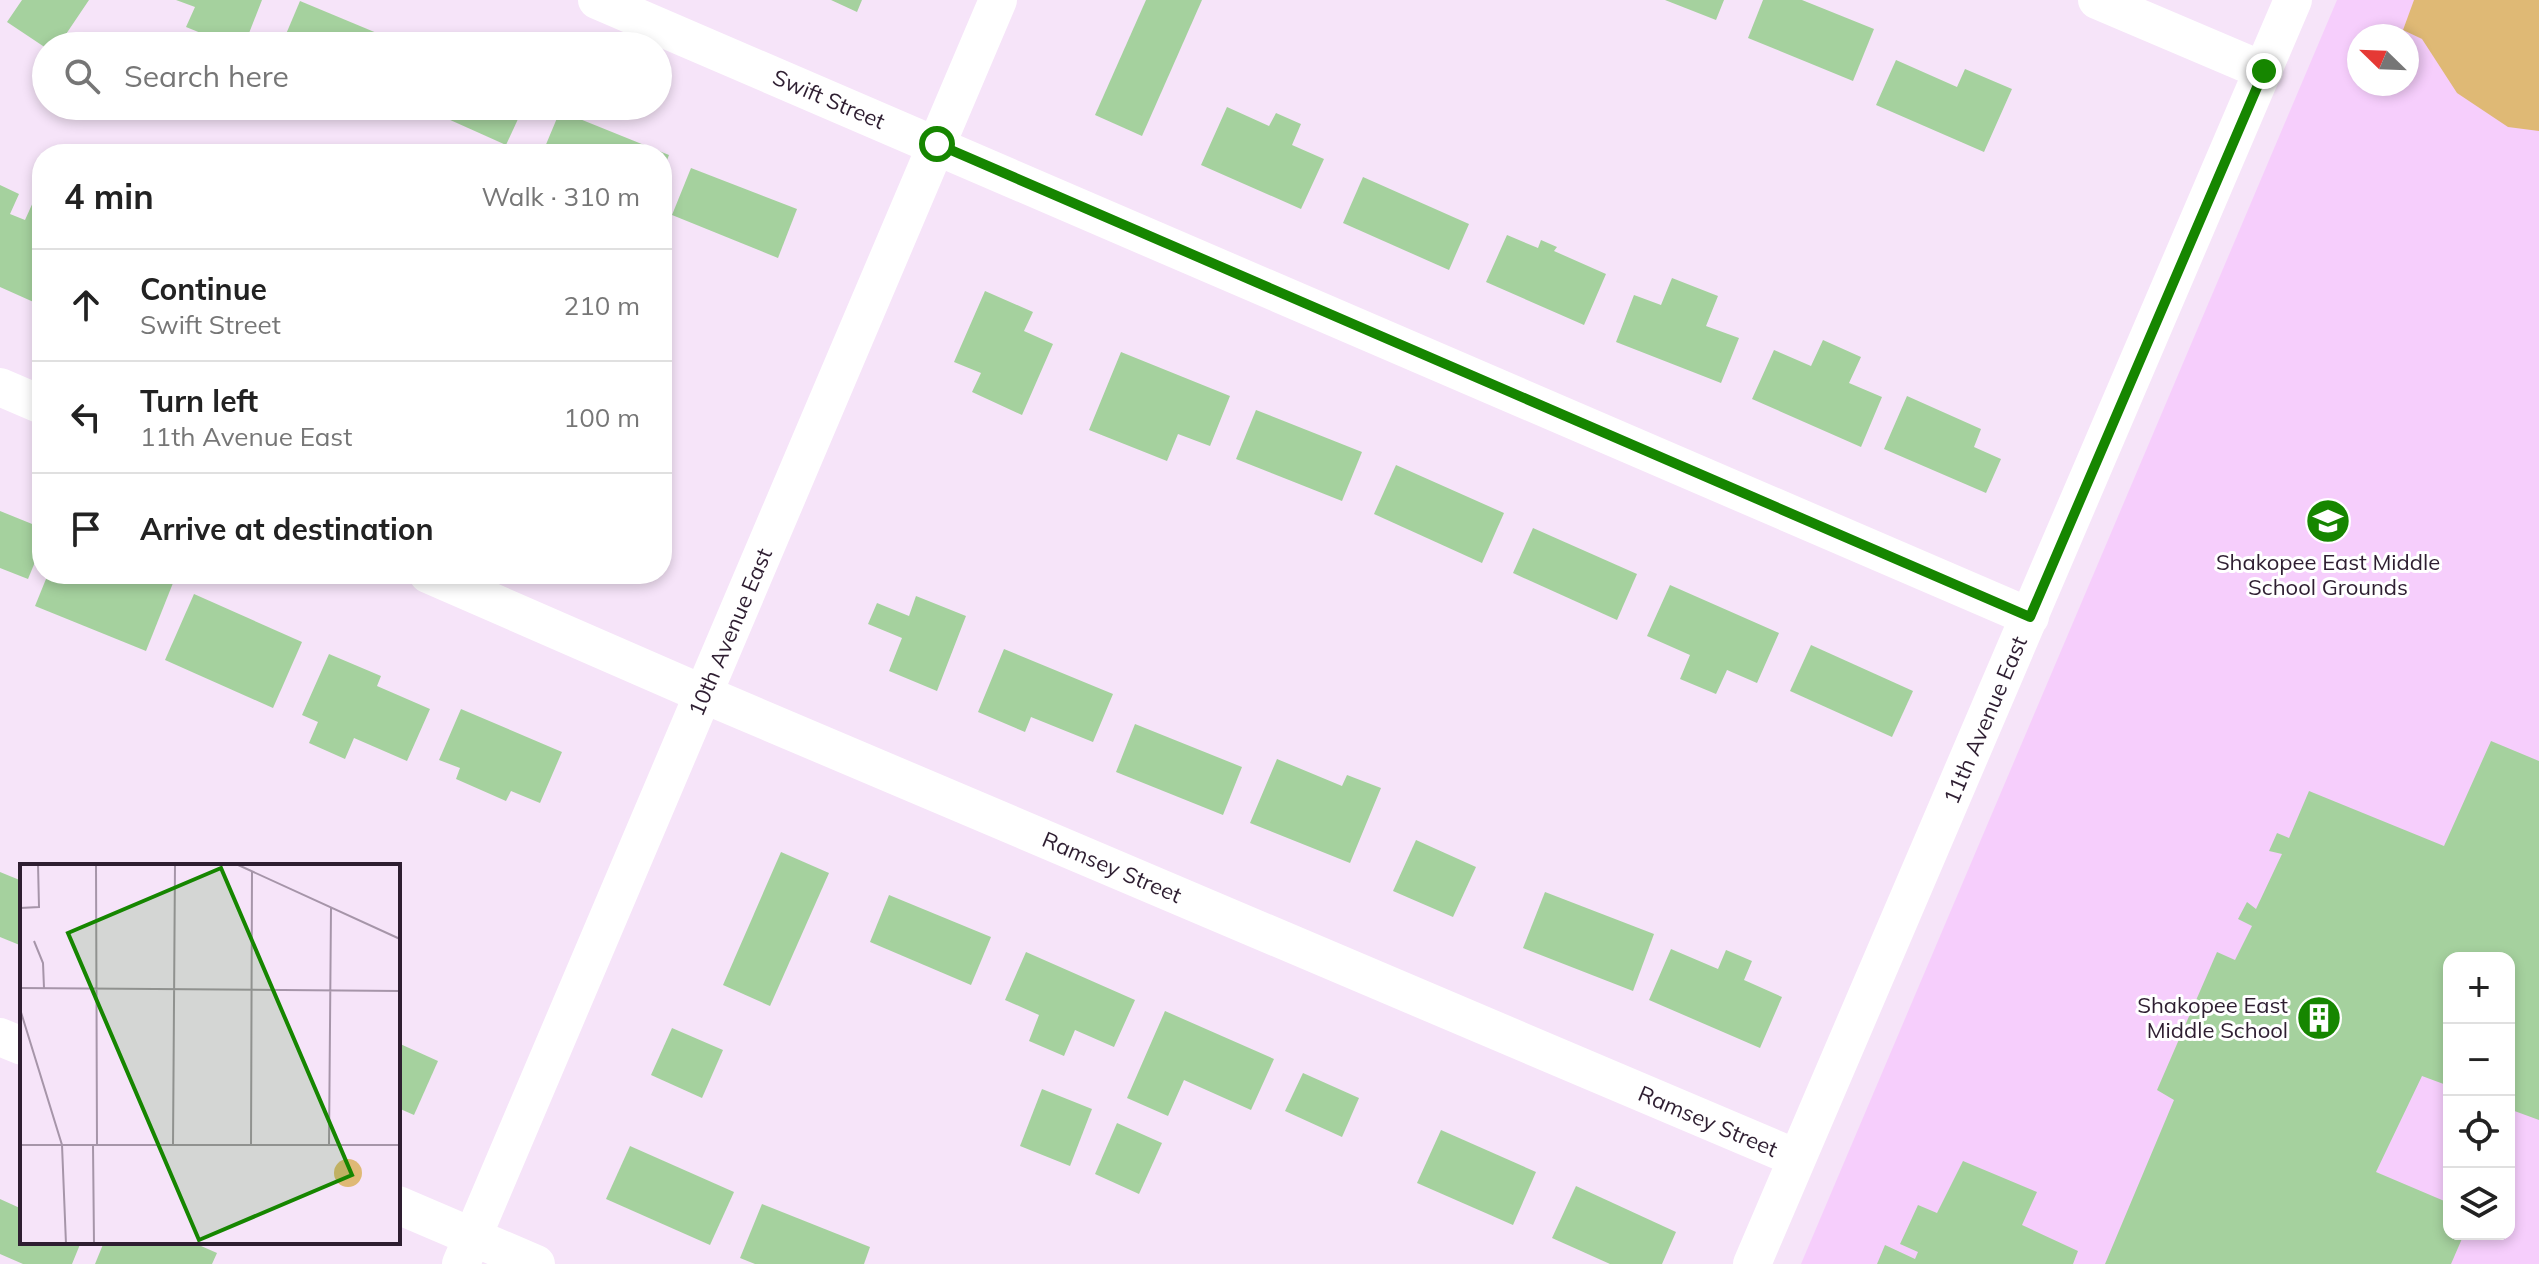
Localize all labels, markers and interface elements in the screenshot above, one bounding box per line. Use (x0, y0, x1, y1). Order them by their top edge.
north arrow (2347, 24, 2419, 96)
search box (32, 32, 672, 120)
route end (2246, 53, 2282, 89)
icon: search (60, 54, 104, 98)
text: Search here (124, 57, 289, 95)
street label: Swift Street (769, 63, 890, 135)
route start (919, 126, 955, 162)
text: 4 min (64, 175, 154, 218)
text: Walk · 310 m (481, 180, 640, 213)
text: Continue (140, 270, 267, 308)
icon: ahead (64, 283, 108, 327)
text: 210 m (564, 289, 640, 322)
text: Swift Street (140, 308, 281, 341)
text: Turn left (140, 382, 258, 420)
icon: left (64, 395, 108, 439)
text: 100 m (564, 401, 640, 434)
text: 11th Avenue East (140, 420, 352, 453)
school or university icon: Shakopee East Middle School Grounds (2304, 497, 2352, 545)
icon: arrive (64, 507, 108, 551)
text: Arrive at destination (140, 510, 434, 548)
street label: 10th Avenue East (682, 544, 778, 720)
place label: Shakopee East Middle School Grounds (2216, 548, 2440, 601)
street label: 11th Avenue East (1937, 632, 2033, 808)
street label: Ramsey Street (1038, 825, 1186, 909)
inset map (20, 864, 400, 1244)
map controls (2443, 952, 2515, 1240)
button: + (2443, 952, 2515, 1024)
place label: Shakopee East Middle School (2137, 991, 2288, 1044)
building icon: Shakopee East Middle School (2295, 994, 2343, 1042)
button: − (2443, 1024, 2515, 1096)
street label: Ramsey Street (1634, 1079, 1782, 1163)
button: locate (2443, 1096, 2515, 1168)
button: layers (2443, 1168, 2515, 1240)

